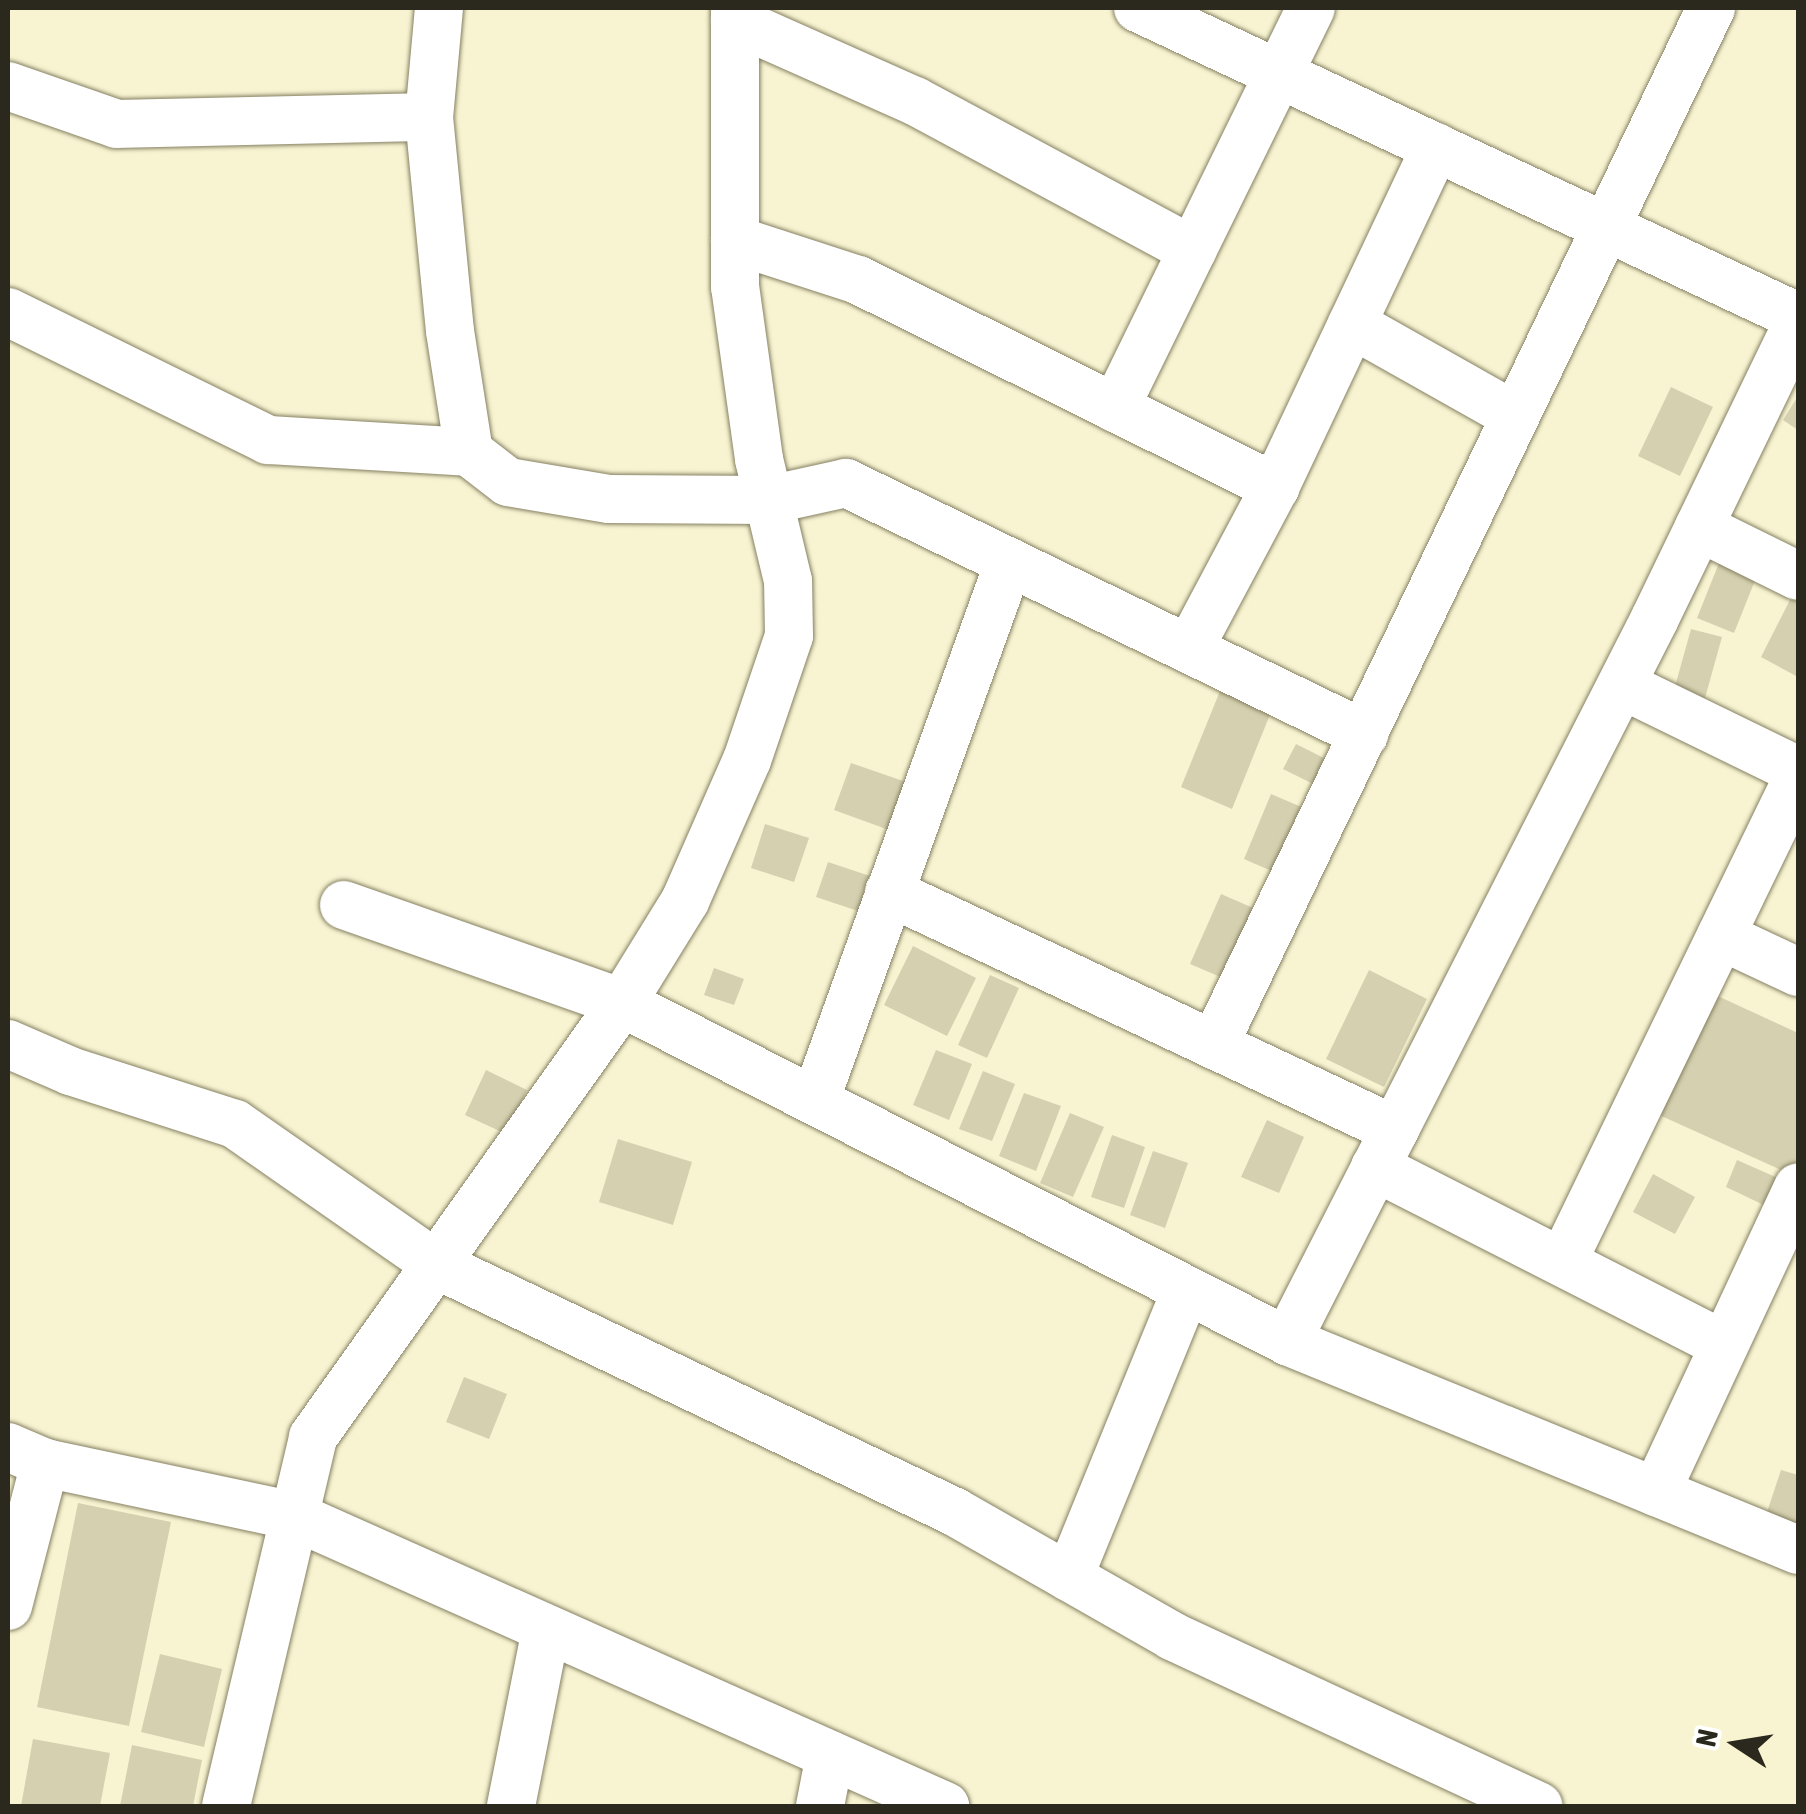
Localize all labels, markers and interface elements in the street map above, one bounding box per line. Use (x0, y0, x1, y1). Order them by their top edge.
north arrow (1686, 1694, 1786, 1794)
text: N (1689, 1726, 1724, 1749)

